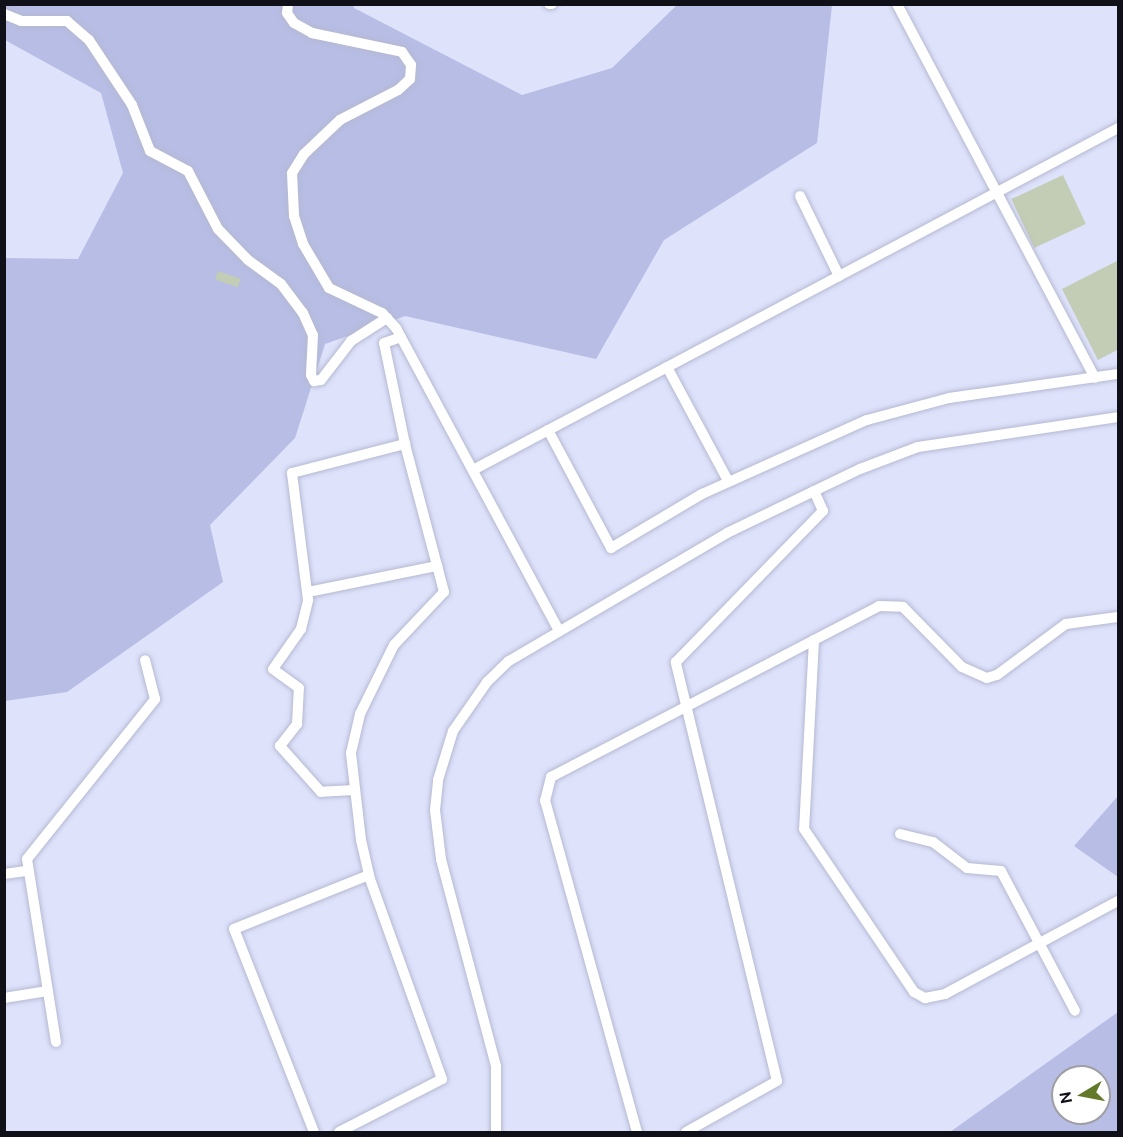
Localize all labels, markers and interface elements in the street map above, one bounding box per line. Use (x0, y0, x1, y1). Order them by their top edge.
north arrow (1051, 1065, 1111, 1125)
text: N (1055, 1090, 1075, 1105)

